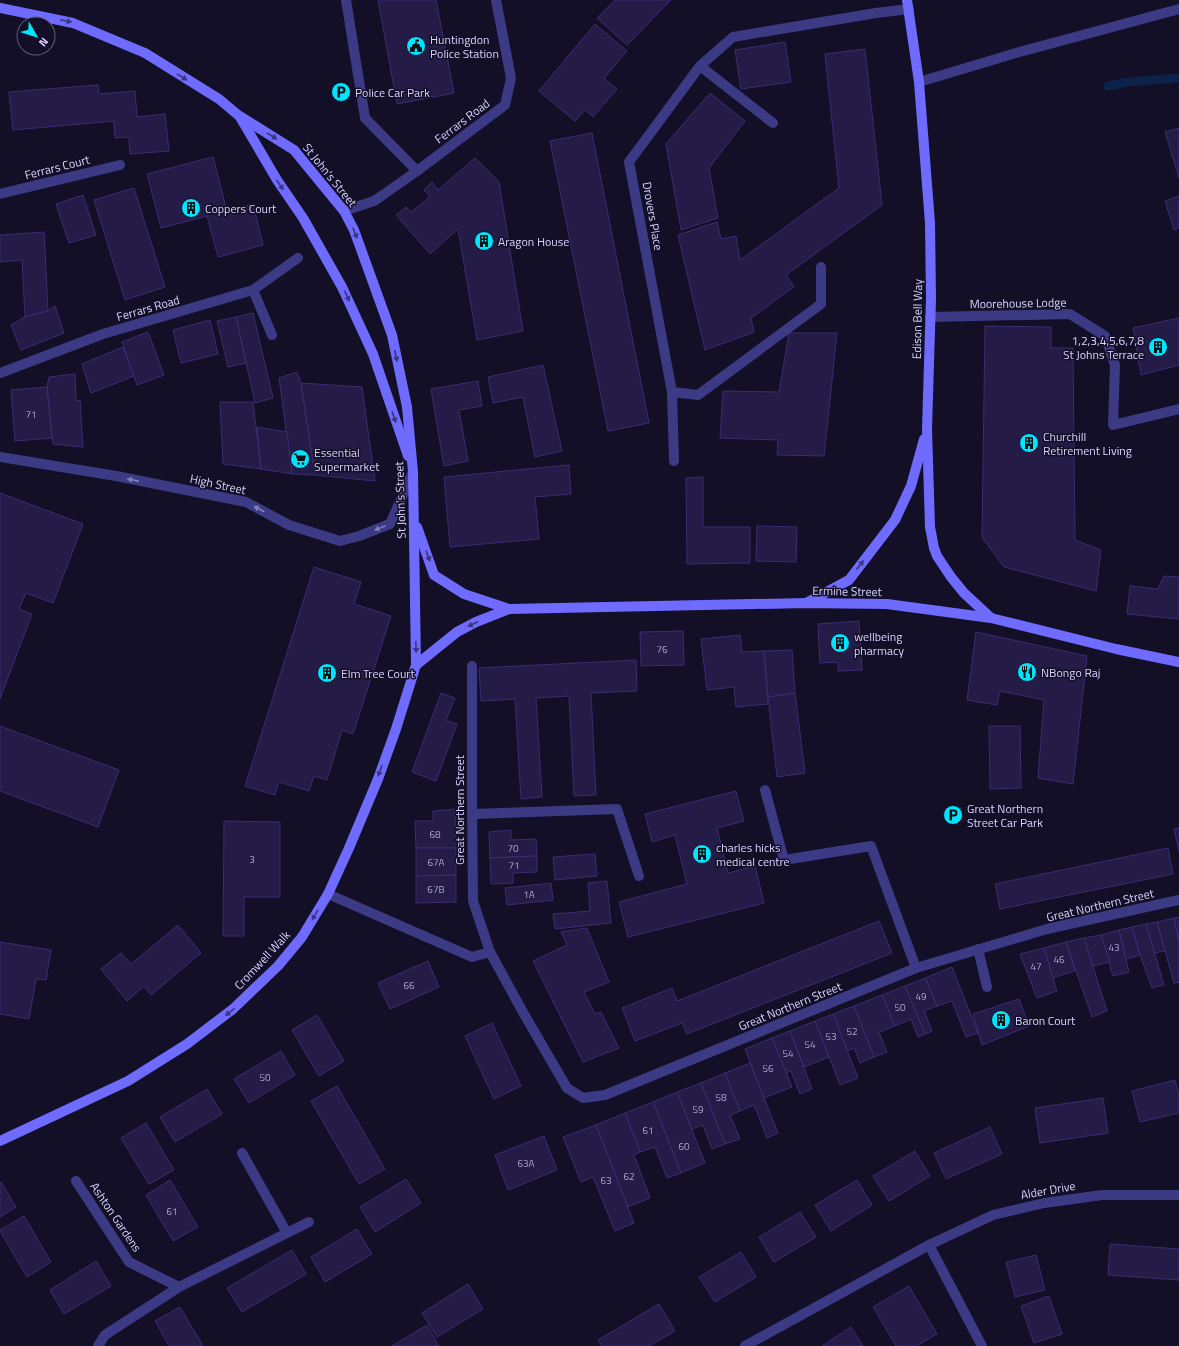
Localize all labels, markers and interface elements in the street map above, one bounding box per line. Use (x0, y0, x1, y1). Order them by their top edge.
north arrow (16, 16, 56, 56)
one-way arrow (60, 18, 72, 24)
place label: Huntingdon Police Station (430, 30, 499, 63)
text: N (35, 34, 52, 50)
public building icon: Huntingdon Police Station (405, 35, 427, 57)
one-way arrow (177, 73, 188, 80)
parking icon: Police Car Park (330, 81, 352, 103)
place label: Police Car Park (355, 83, 430, 102)
street label: Ferrars Road (430, 94, 494, 148)
one-way arrow (267, 132, 277, 140)
street label: St John's Street (298, 139, 362, 212)
street label: Ferrars Court (23, 150, 92, 184)
one-way arrow (276, 180, 284, 190)
street label: Drovers Place (638, 180, 668, 252)
building icon: Coppers Court (180, 197, 202, 219)
place label: Coppers Court (205, 199, 277, 218)
one-way arrow (352, 228, 358, 240)
building icon: Aragon House (473, 230, 495, 252)
place label: Aragon House (498, 232, 569, 251)
street label: Edison Bell Way (907, 278, 927, 359)
street label: Ferrars Road (114, 290, 182, 326)
one-way arrow (344, 291, 350, 303)
street label: Moorehouse Lodge (969, 293, 1067, 313)
place label: 1,2,3,4,5,6,7,8 St Johns Terrace (1063, 331, 1144, 364)
building icon: 1,2,3,4,5,6,7,8 St Johns Terrace (1147, 336, 1169, 358)
one-way arrow (394, 350, 400, 362)
house number: 71 (25, 407, 37, 422)
one-way arrow (392, 412, 398, 424)
place label: Churchill Retirement Living (1043, 427, 1132, 460)
building icon: Churchill Retirement Living (1018, 432, 1040, 454)
place label: Essential Supermarket (314, 443, 380, 476)
supermarket icon: Essential Supermarket (289, 448, 311, 470)
street label: St John's Street (389, 460, 411, 539)
street label: High Street (188, 469, 249, 499)
one-way arrow (127, 476, 139, 482)
one-way arrow (253, 506, 265, 513)
one-way arrow (374, 525, 386, 531)
one-way arrow (425, 550, 431, 562)
one-way arrow (856, 560, 864, 571)
street label: Ermine Street (812, 581, 883, 601)
one-way arrow (467, 621, 478, 627)
place label: wellbeing pharmacy (854, 627, 904, 660)
building icon: wellbeing pharmacy (829, 632, 851, 654)
one-way arrow (412, 641, 419, 653)
house number: 76 (656, 642, 668, 657)
restaurant icon: NBongo Raj (1016, 661, 1038, 683)
building icon: Elm Tree Court (316, 662, 338, 684)
place label: NBongo Raj (1041, 663, 1100, 682)
place label: Elm Tree Court (341, 664, 415, 683)
street label: Great Northern Street (450, 754, 469, 865)
one-way arrow (377, 765, 383, 777)
place label: Great Northern Street Car Park (967, 799, 1043, 832)
parking icon: Great Northern Street Car Park (942, 804, 964, 826)
house number: 68 (429, 827, 441, 842)
place label: charles hicks medical centre (716, 838, 790, 871)
house number: 70 (507, 841, 519, 856)
building icon: charles hicks medical centre (691, 843, 713, 865)
house number: 3 (249, 852, 255, 867)
house number: 67A (427, 855, 445, 870)
house number: 71 (508, 858, 520, 873)
house number: 67B (427, 882, 445, 897)
street label: Great Northern Street (1044, 883, 1156, 927)
house number: 1A (523, 887, 535, 902)
one-way arrow (312, 909, 319, 921)
street label: Cromwell Walk (229, 926, 295, 994)
house number: 43 (1108, 940, 1120, 955)
house number: 46 (1053, 952, 1065, 967)
house number: 47 (1030, 959, 1042, 974)
street label: Great Northern Street (736, 976, 845, 1035)
house number: 66 (403, 978, 415, 993)
house number: 49 (915, 989, 927, 1004)
house number: 50 (894, 1000, 906, 1015)
one-way arrow (225, 1007, 235, 1016)
building icon: Baron Court (990, 1009, 1012, 1031)
place label: Baron Court (1015, 1011, 1076, 1030)
house number: 52 (846, 1024, 858, 1039)
house number: 53 (825, 1029, 837, 1044)
house number: 54 (804, 1037, 816, 1052)
house number: 54 (782, 1046, 794, 1061)
house number: 56 (762, 1061, 774, 1076)
house number: 50 (259, 1070, 271, 1085)
house number: 58 (715, 1090, 727, 1105)
house number: 59 (692, 1102, 704, 1117)
house number: 61 (642, 1123, 654, 1138)
house number: 60 (678, 1139, 690, 1154)
house number: 63A (517, 1156, 535, 1171)
house number: 62 (623, 1169, 635, 1184)
house number: 63 (600, 1173, 612, 1188)
street label: Alder Drive (1019, 1176, 1077, 1204)
street label: Ashton Gardens (86, 1178, 147, 1256)
house number: 61 (166, 1204, 178, 1219)

